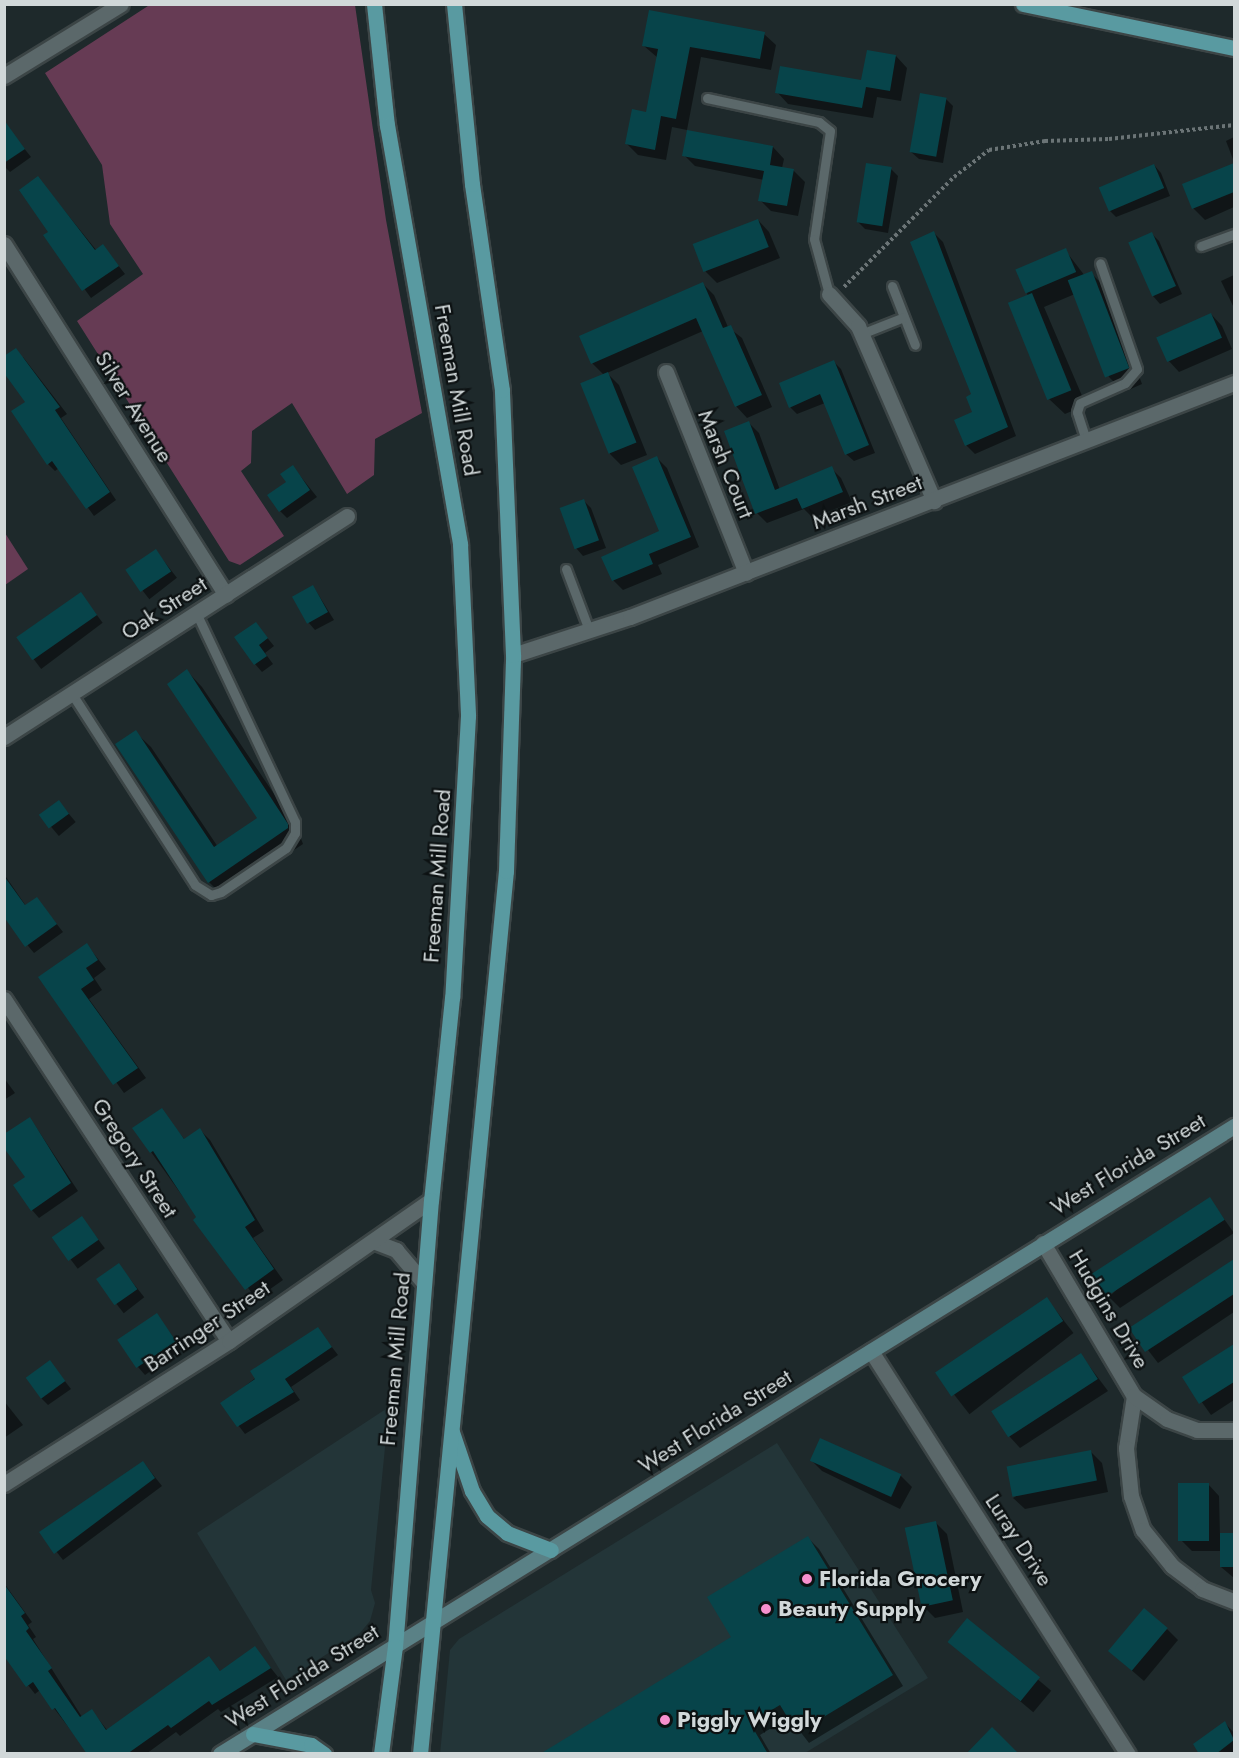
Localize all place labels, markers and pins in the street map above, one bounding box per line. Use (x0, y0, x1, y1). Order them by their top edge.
place label: Florida Grocery (819, 1566, 981, 1592)
marker: Florida Grocery (800, 1572, 814, 1586)
place label: Beauty Supply (778, 1596, 926, 1622)
marker: Beauty Supply (759, 1602, 773, 1616)
place label: Piggly Wiggly (677, 1707, 821, 1733)
marker: Piggly Wiggly (658, 1713, 672, 1727)

